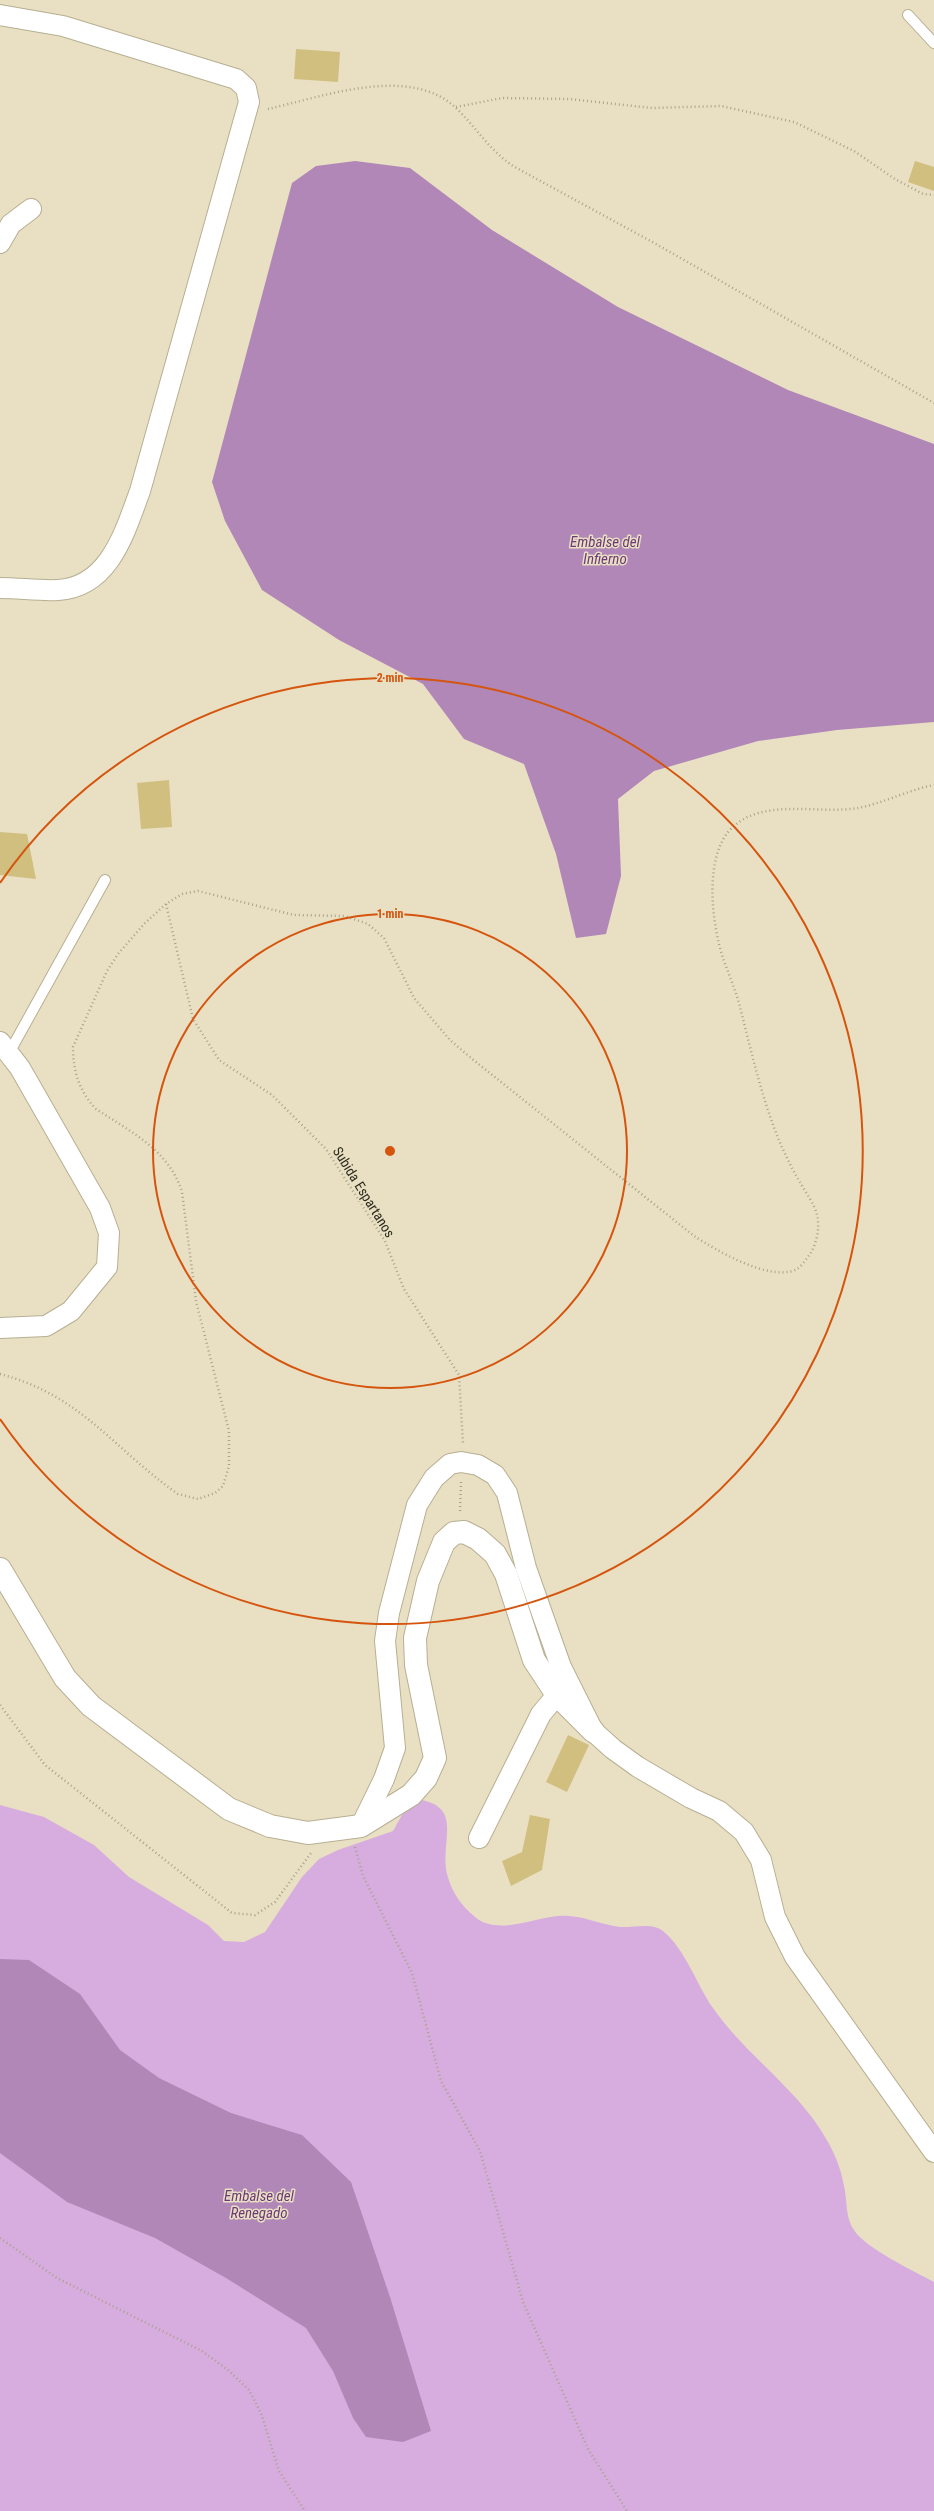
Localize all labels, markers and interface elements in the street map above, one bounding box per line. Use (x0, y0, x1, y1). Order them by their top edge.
water label: Embalse del Infierno (570, 533, 641, 568)
text: 2 min (377, 671, 403, 685)
text: 1 min (377, 907, 403, 921)
street label: Subida Espartanos (330, 1144, 398, 1240)
centre of rings (383, 1144, 397, 1158)
water label: Embalse del Renegado (224, 2187, 295, 2222)

